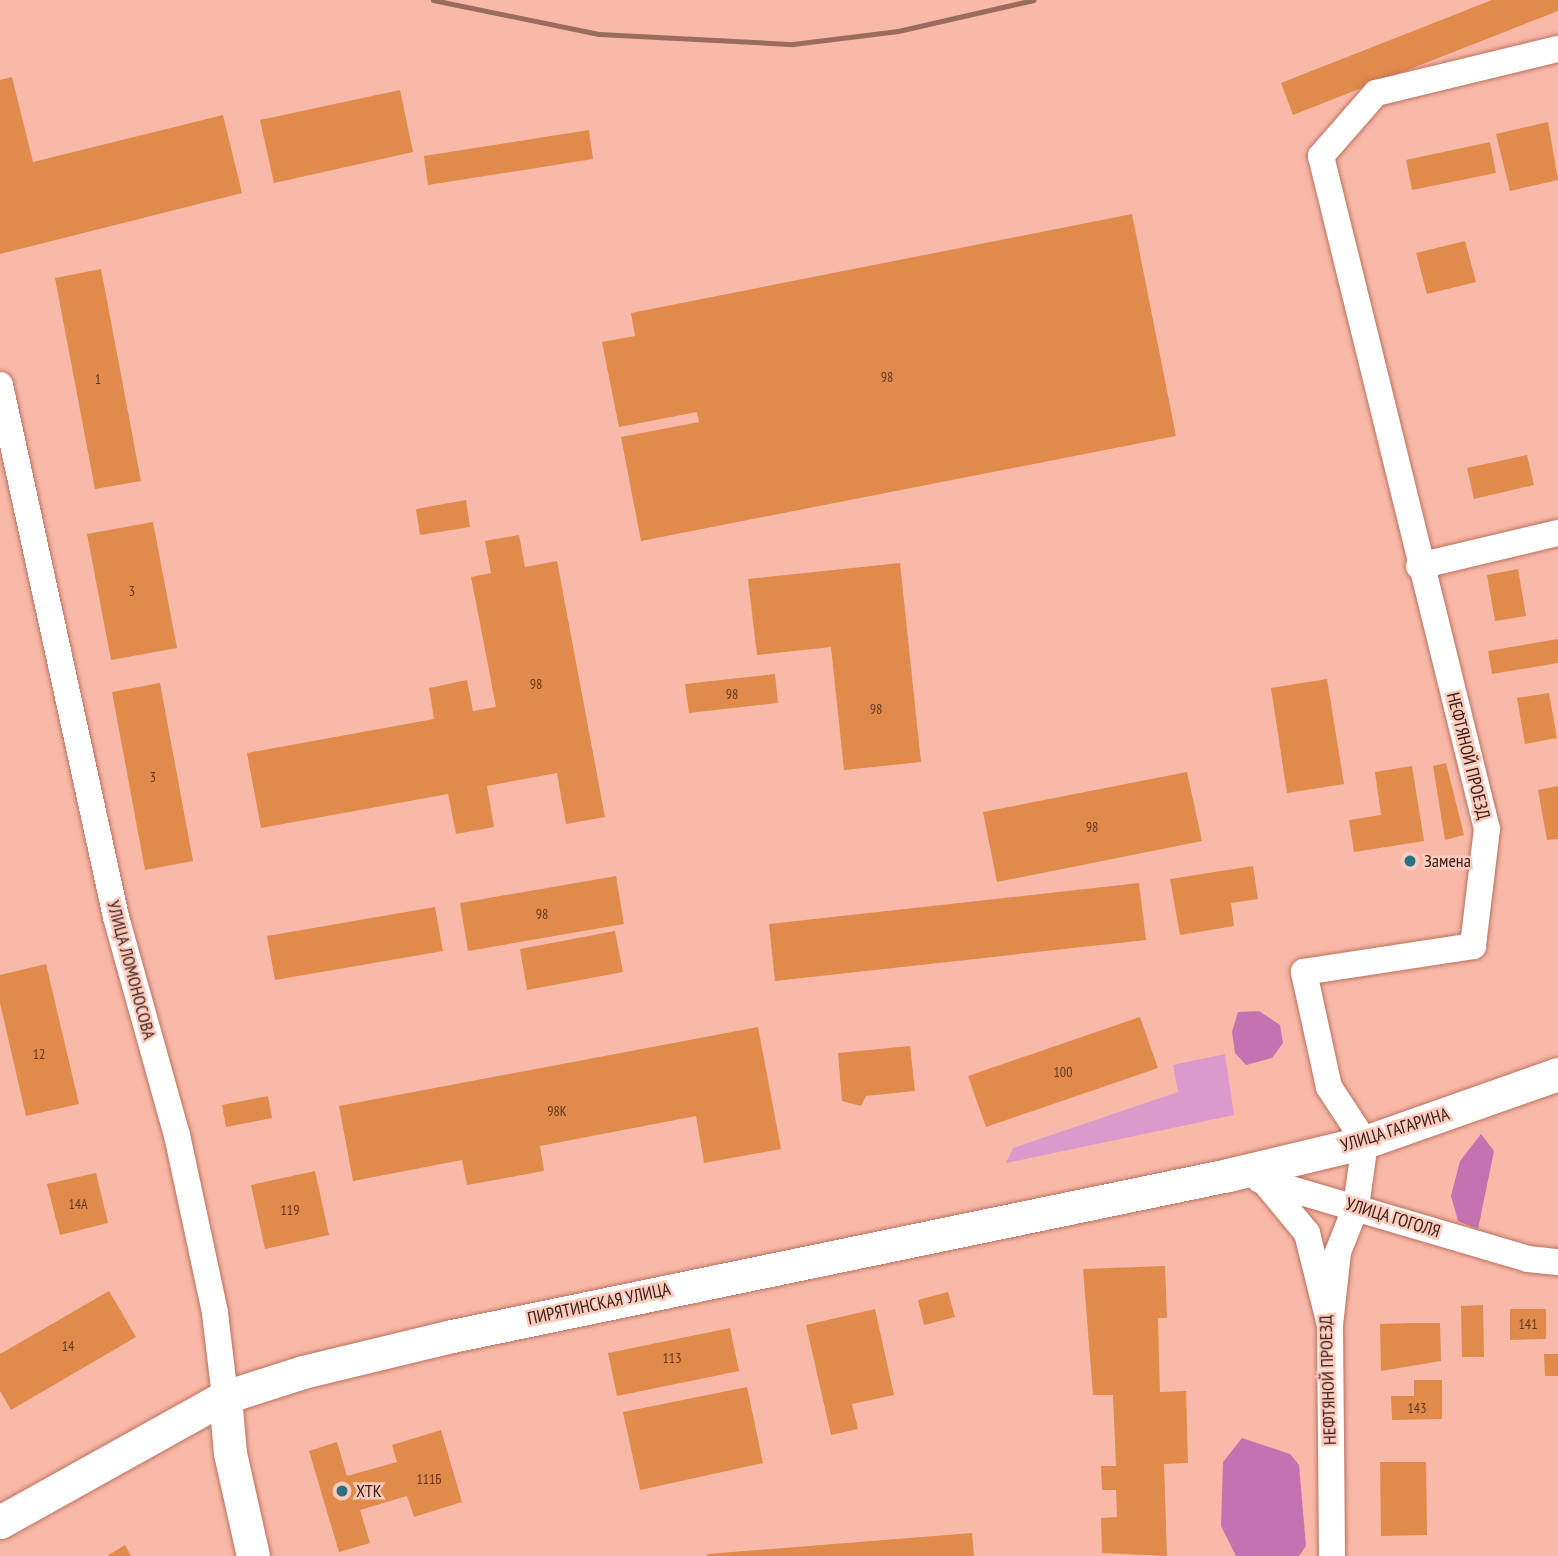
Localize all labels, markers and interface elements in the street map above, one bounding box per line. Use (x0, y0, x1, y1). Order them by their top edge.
house number: 98 (881, 369, 893, 385)
house number: 1 (95, 371, 101, 387)
house number: 3 (129, 583, 135, 599)
house number: 98 (530, 676, 542, 692)
house number: 98 (726, 686, 738, 702)
street label: НЕФТЯНОЙ ПРОЕЗД (1442, 690, 1494, 822)
house number: 98 (870, 701, 882, 717)
house number: 3 (150, 769, 156, 785)
house number: 98 (1086, 819, 1098, 835)
place label: Замена (1424, 850, 1471, 872)
marker: Замена (1402, 853, 1418, 869)
street label: УЛИЦА ЛОМОНОСОВА (102, 898, 160, 1042)
house number: 98 (536, 906, 548, 922)
house number: 12 (33, 1046, 45, 1062)
house number: 100 (1054, 1064, 1072, 1080)
house number: 98К (547, 1103, 567, 1119)
street label: УЛИЦА ГАГАРИНА (1338, 1103, 1452, 1157)
street label: УЛИЦА ГОГОЛЯ (1343, 1193, 1443, 1243)
house number: 14А (68, 1196, 88, 1212)
house number: 119 (281, 1202, 299, 1218)
street label: ПИРЯТИНСКАЯ УЛИЦА (525, 1278, 673, 1330)
street label: НЕФТЯНОЙ ПРОЕЗД (1315, 1315, 1341, 1445)
house number: 141 (1519, 1316, 1537, 1332)
house number: 14 (62, 1338, 74, 1354)
house number: 113 (663, 1350, 681, 1366)
house number: 143 (1408, 1400, 1426, 1416)
house number: 111Б (416, 1471, 442, 1487)
place label: ХТК (356, 1480, 382, 1502)
marker: ХТК (334, 1483, 350, 1499)

